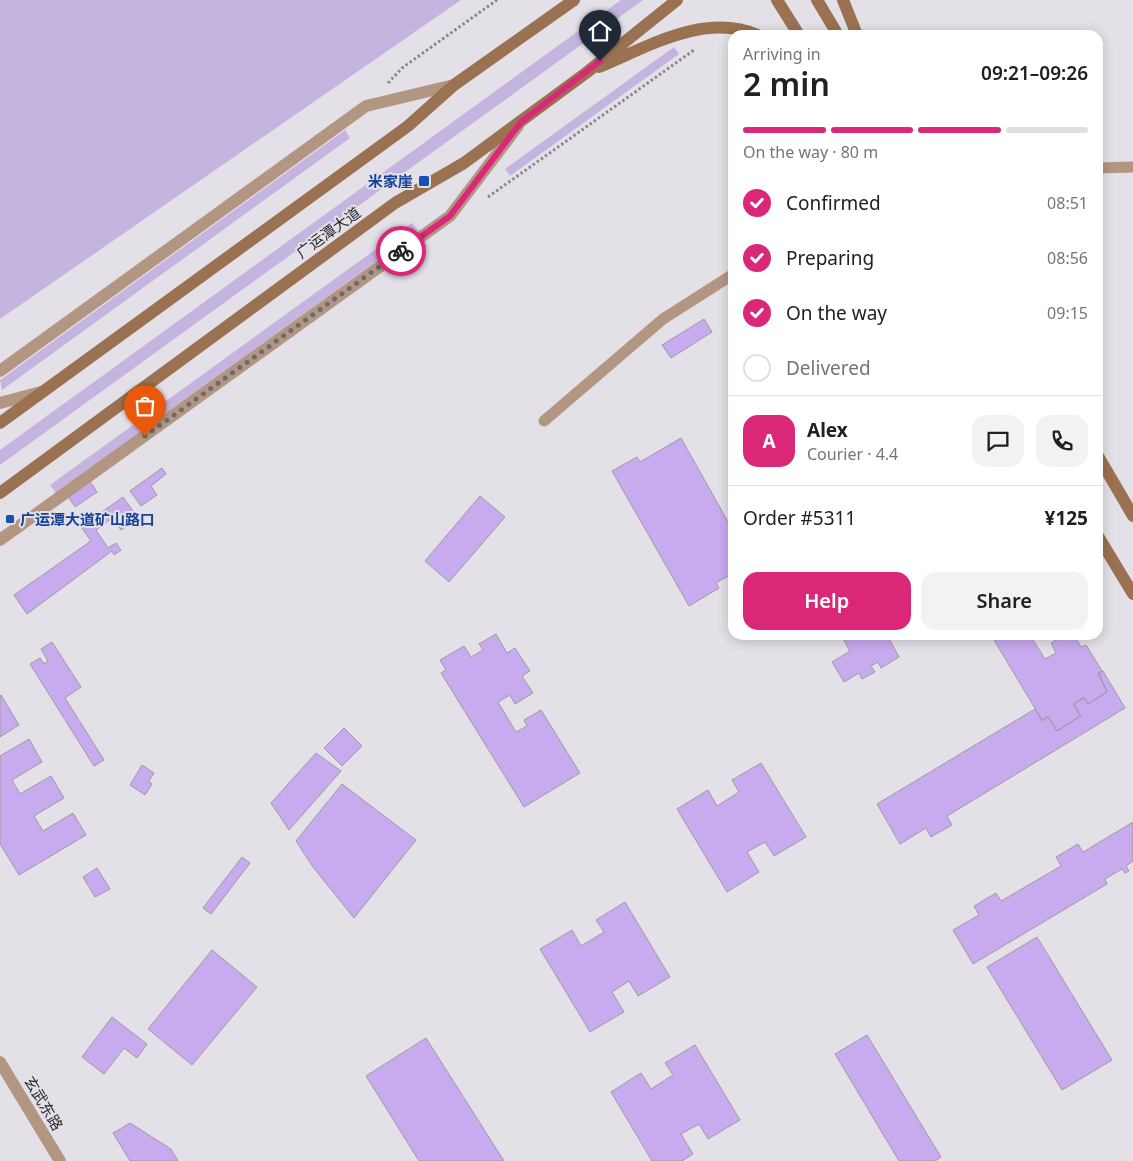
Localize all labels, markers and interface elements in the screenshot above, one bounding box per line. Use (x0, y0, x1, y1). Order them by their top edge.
pin (579, 10, 621, 61)
icon: home (586, 17, 614, 45)
text: Arriving in (743, 43, 821, 65)
text: 09:21–09:26 (981, 60, 1088, 86)
text: 2 min (743, 62, 830, 105)
text: On the way · 80 m (743, 141, 878, 163)
place label: 米家崖 (368, 171, 413, 191)
marker: 米家崖 (417, 174, 431, 188)
icon: check (743, 189, 771, 217)
text: Confirmed (786, 190, 881, 216)
text: 08:51 (1047, 192, 1088, 214)
street label: 广运潭大道 (292, 202, 364, 262)
courier (376, 226, 426, 276)
icon: bike (387, 237, 415, 265)
icon: check (743, 244, 771, 272)
text: Preparing (786, 245, 874, 271)
text: 08:56 (1047, 247, 1088, 269)
icon: check (743, 299, 771, 327)
text: On the way (786, 300, 887, 326)
text: 09:15 (1047, 302, 1088, 324)
text: Delivered (786, 355, 871, 381)
pin (124, 385, 166, 436)
icon: bag (131, 392, 159, 420)
button: chat (972, 415, 1024, 467)
button: phone (1036, 415, 1088, 467)
text: Alex (807, 417, 848, 443)
text: A (762, 428, 776, 454)
text: Courier · 4.4 (807, 443, 898, 465)
text: Order #5311 (743, 505, 856, 531)
text: ¥125 (1045, 505, 1088, 531)
place label: 广运潭大道矿山路口 (20, 509, 155, 529)
marker: 广运潭大道矿山路口 (4, 513, 16, 525)
button: Help (743, 572, 911, 630)
button: Share (921, 572, 1088, 630)
street label: 玄武东路 (20, 1072, 68, 1134)

